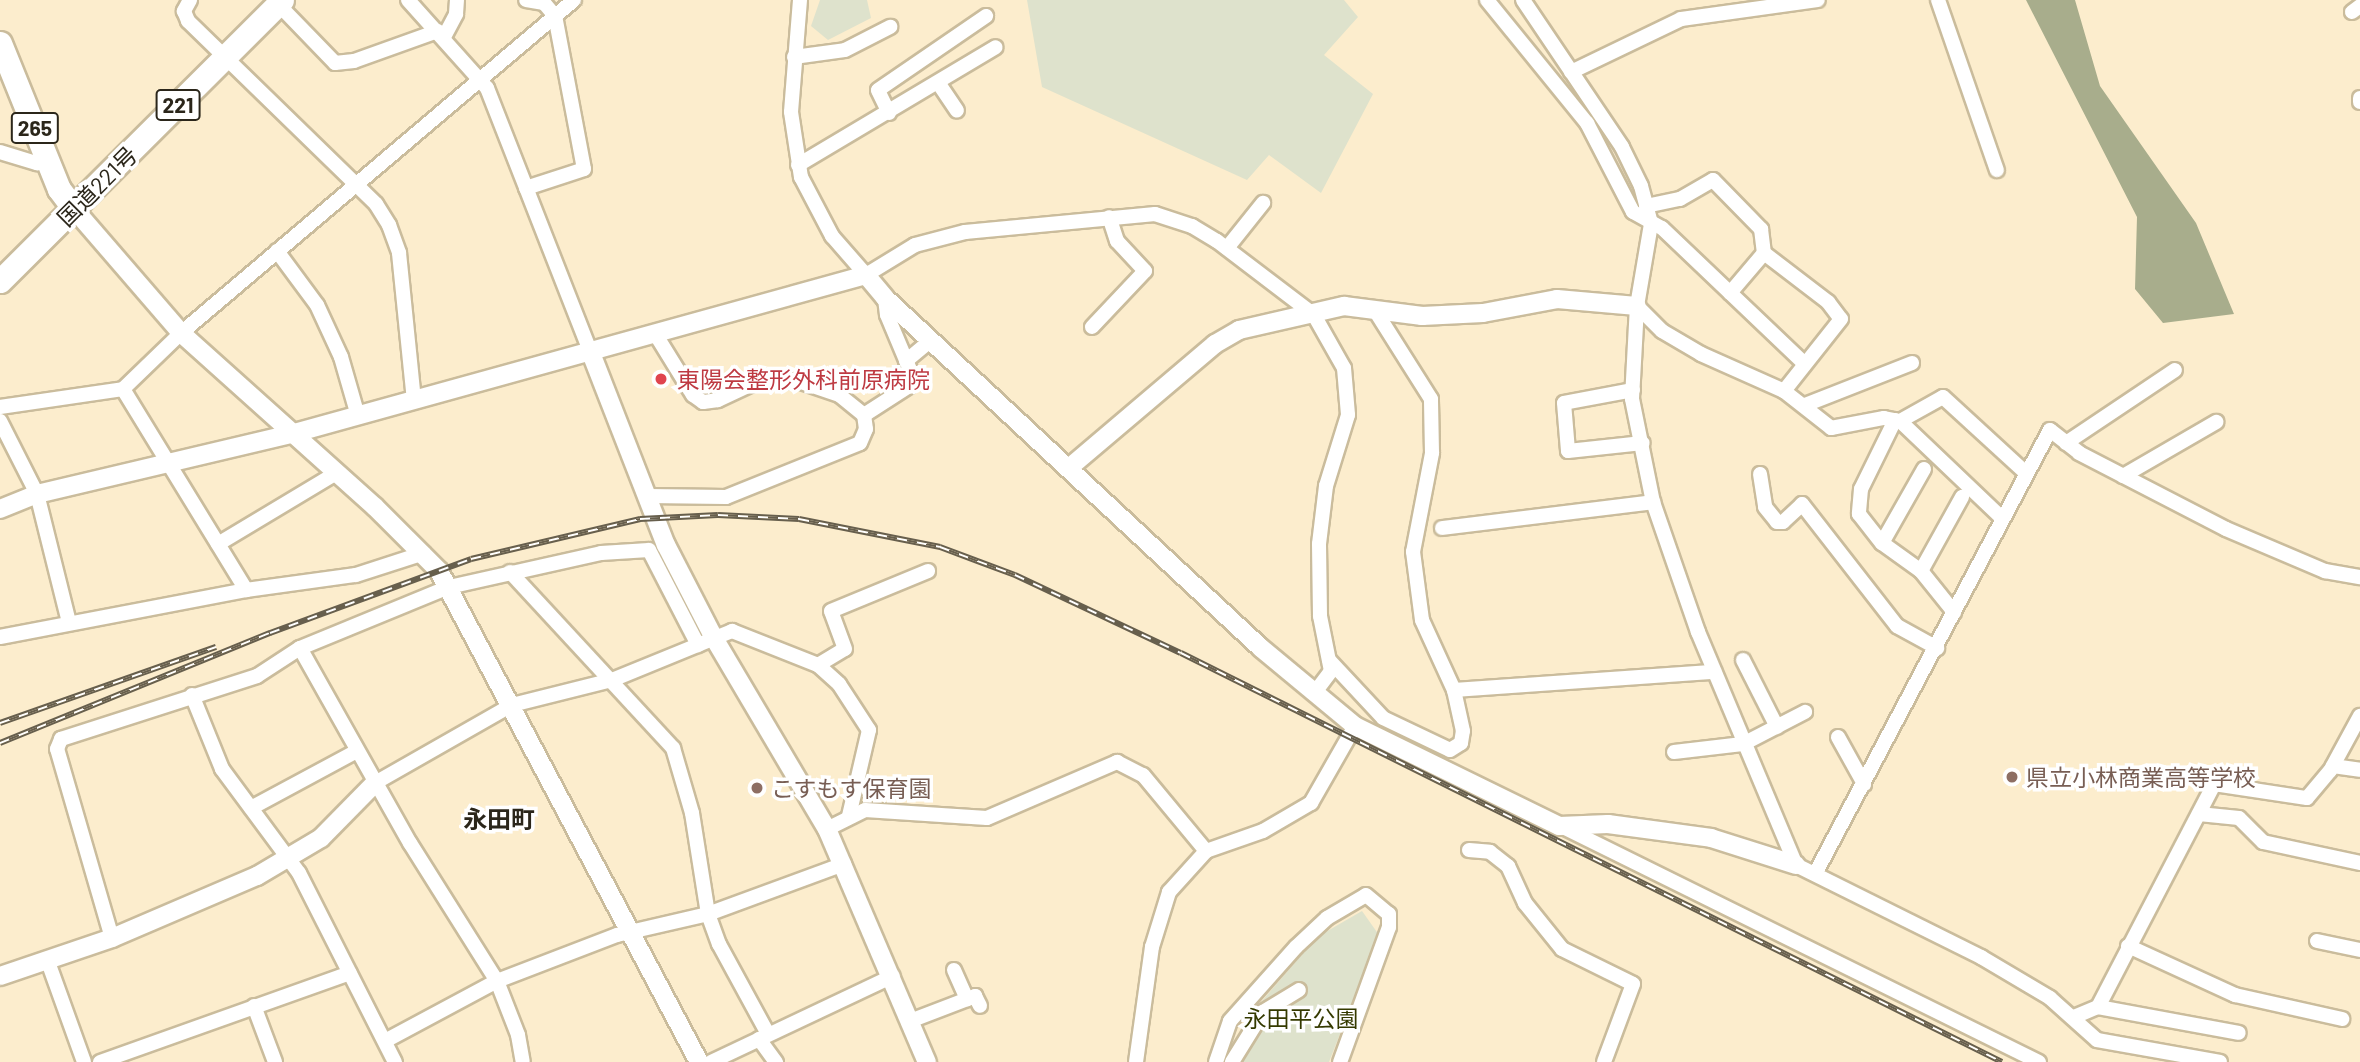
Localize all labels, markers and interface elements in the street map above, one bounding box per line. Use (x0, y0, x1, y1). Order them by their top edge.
road number: 221 (155, 88, 201, 122)
road number: 265 (10, 110, 60, 146)
street label: 国道221号 (51, 140, 143, 232)
place label: 東陽会整形外科前原病院 (677, 365, 930, 393)
marker: 東陽会整形外科前原病院 (651, 369, 671, 389)
place label: 県立小林商業高等学校 (2026, 763, 2256, 791)
marker: 県立小林商業高等学校 (2004, 769, 2020, 785)
place label: こすもす保育園 (771, 774, 932, 802)
marker: こすもす保育園 (749, 780, 765, 796)
district label: 永田町 (463, 805, 535, 833)
park label: 永田平公園 (1244, 1004, 1358, 1032)

